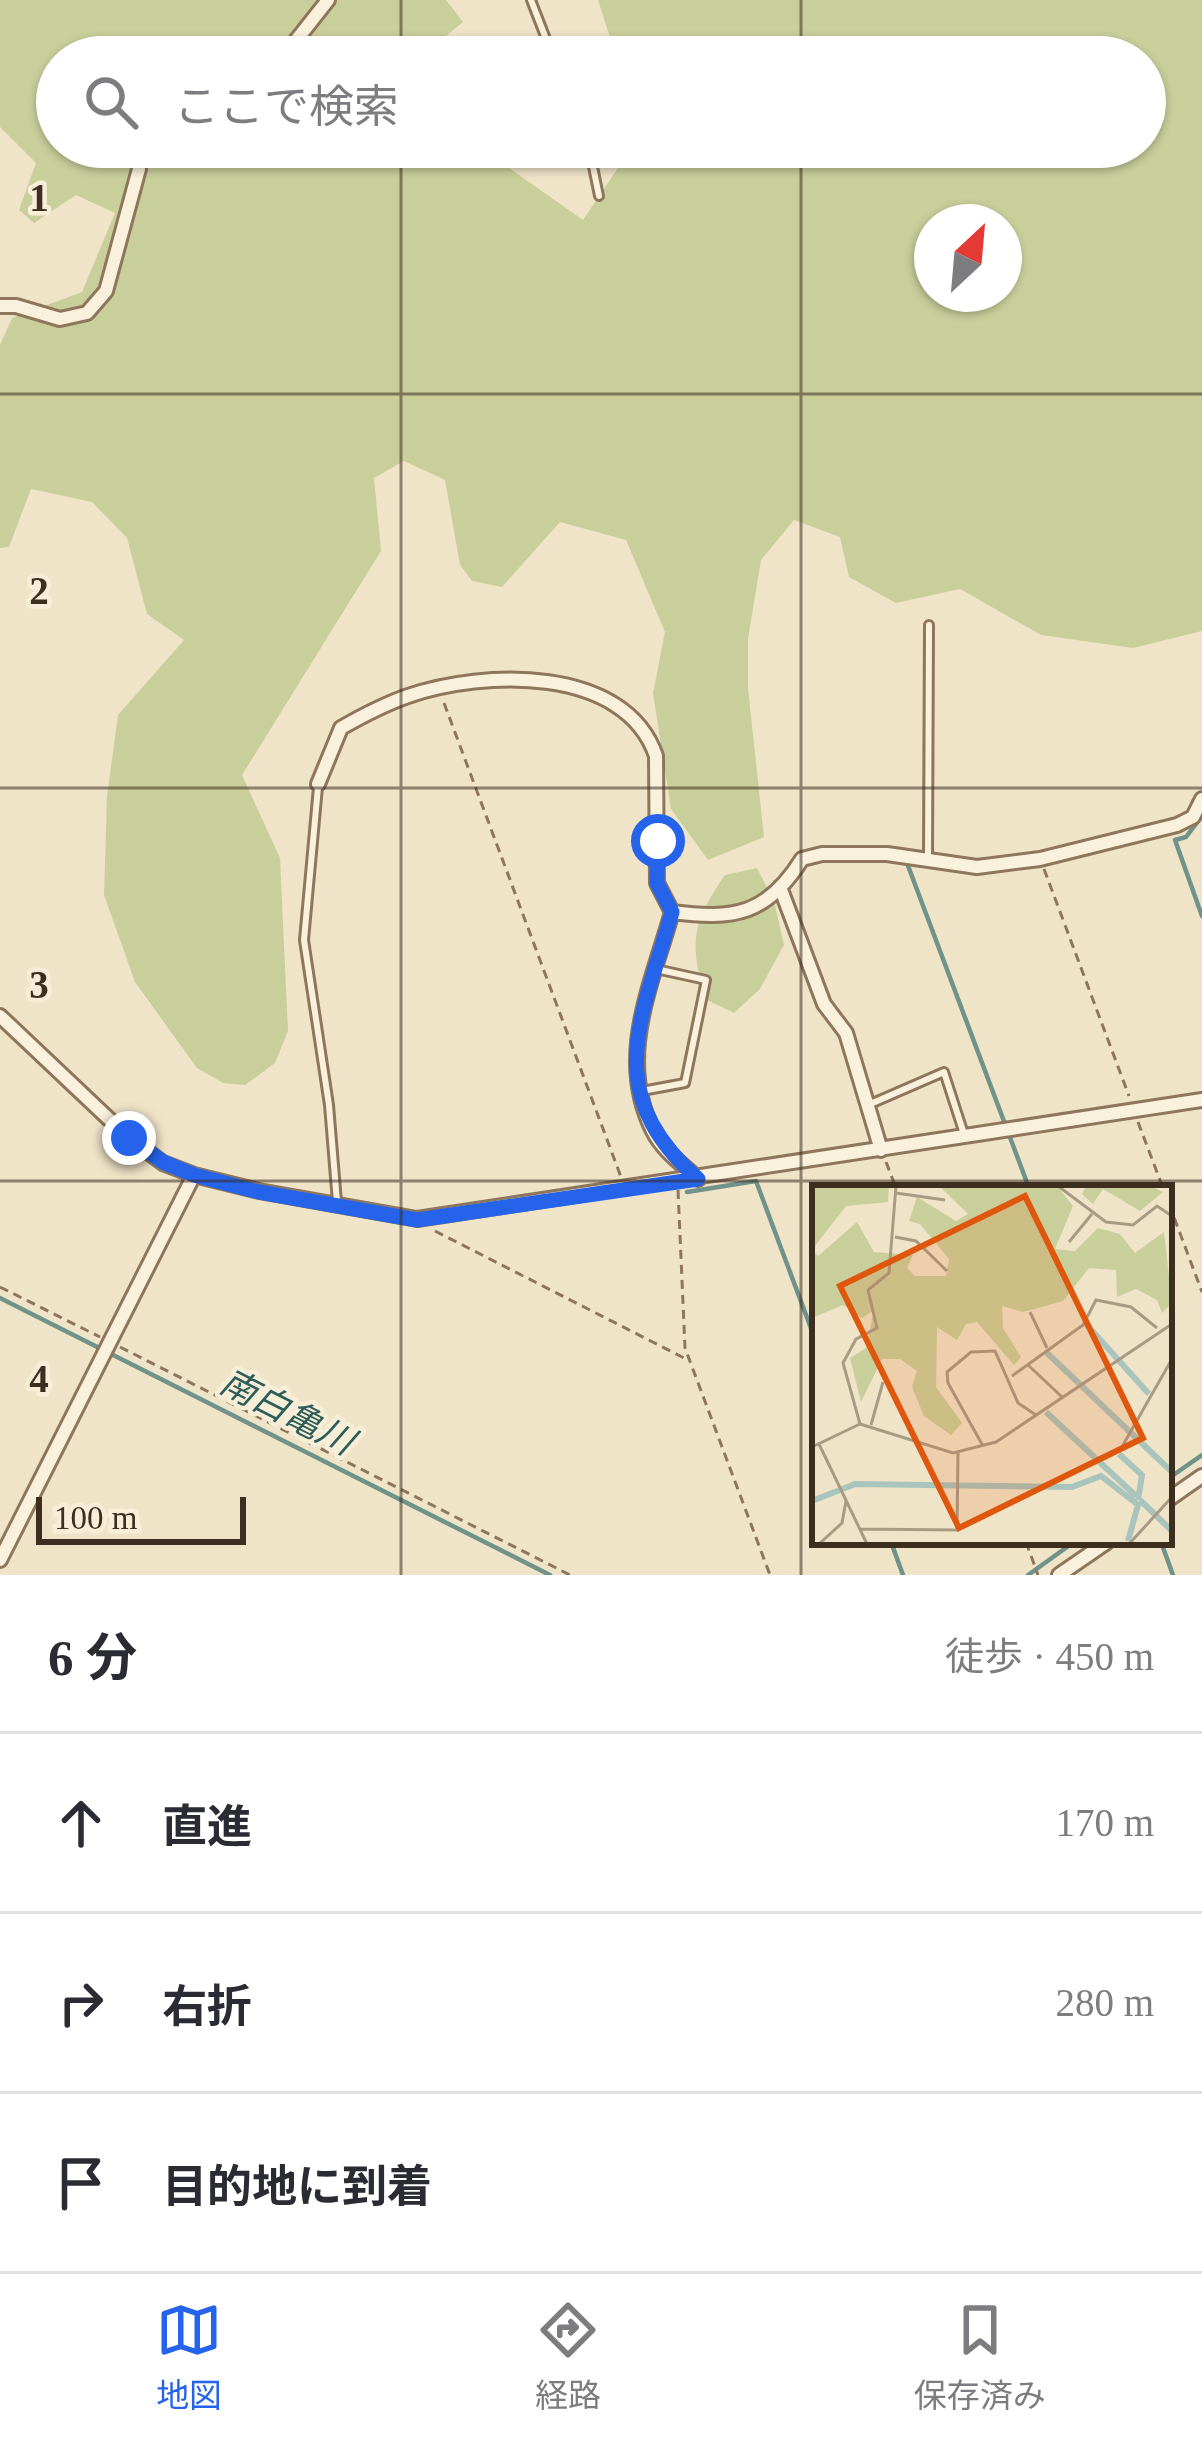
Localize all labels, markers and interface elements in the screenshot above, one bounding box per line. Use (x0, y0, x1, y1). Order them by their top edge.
search box (36, 36, 1166, 168)
icon: search (78, 69, 144, 135)
text: ここで検索 (174, 82, 399, 132)
text: 1 (29, 176, 49, 219)
north arrow (914, 204, 1022, 312)
text: 2 (29, 569, 49, 612)
route start (631, 814, 685, 868)
text: 3 (29, 963, 49, 1006)
route end (102, 1111, 156, 1165)
inset map (812, 1185, 1172, 1545)
text: 4 (29, 1357, 49, 1400)
water label: 南白亀川 (214, 1361, 364, 1464)
scale bar (36, 1491, 246, 1544)
text: 100 m (54, 1500, 137, 1536)
text: 6 分 (48, 1630, 137, 1686)
text: 徒歩 · 450 m (945, 1635, 1154, 1678)
icon: ahead (48, 1790, 114, 1856)
text: 170 m (1055, 1801, 1154, 1844)
text: 直進 (162, 1802, 252, 1852)
icon: right (48, 1970, 114, 2036)
text: 280 m (1055, 1981, 1154, 2024)
text: 右折 (162, 1982, 252, 2032)
icon: arrive (48, 2150, 114, 2216)
text: 目的地に到着 (162, 2162, 432, 2212)
tab: 地図 (156, 2297, 222, 2417)
tab: 経路 (535, 2297, 601, 2417)
tab: 保存済み (914, 2297, 1046, 2417)

